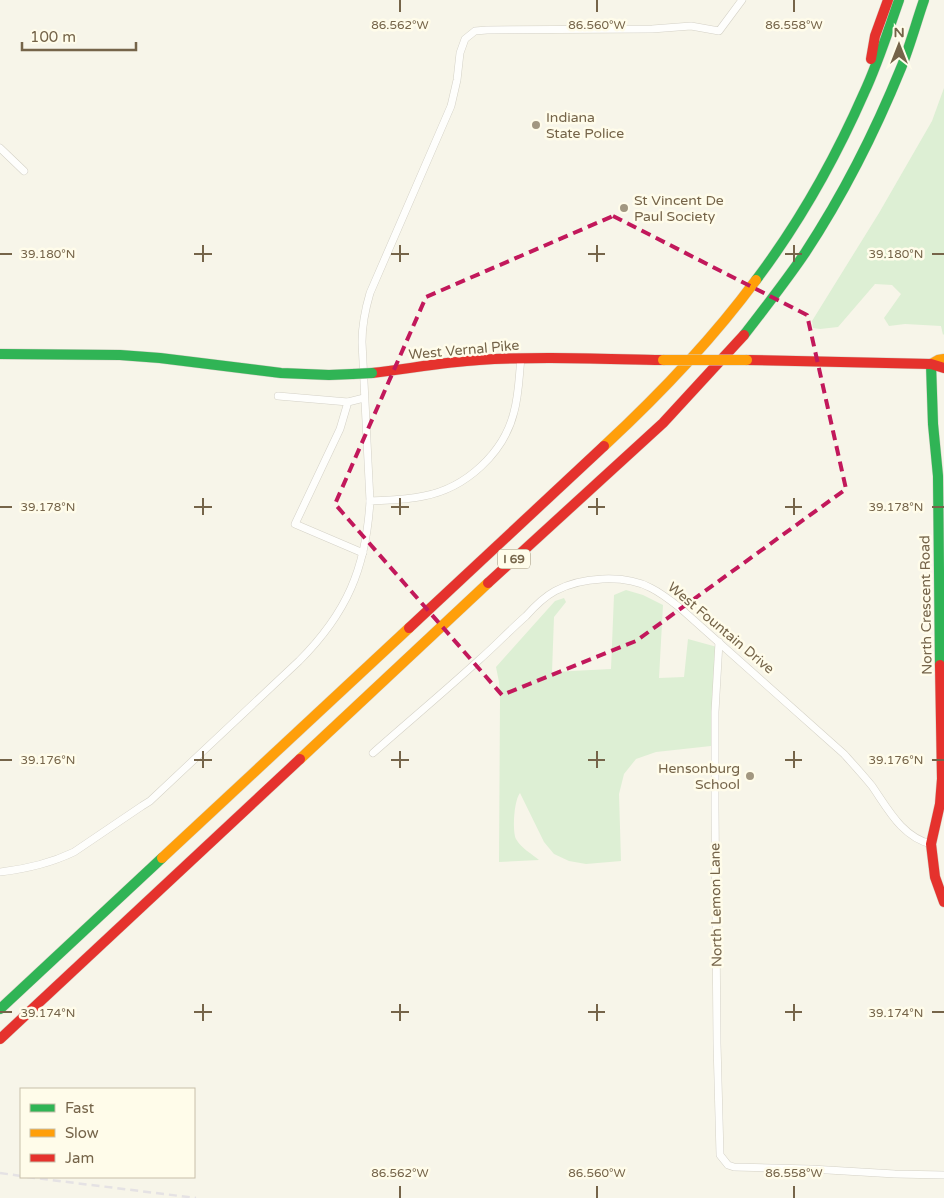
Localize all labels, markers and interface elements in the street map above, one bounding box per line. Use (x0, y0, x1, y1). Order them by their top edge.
text: 86.562°W (371, 18, 429, 32)
text: 86.560°W (568, 18, 626, 32)
text: 86.558°W (765, 18, 823, 32)
scale bar (22, 20, 136, 52)
north arrow (874, 20, 924, 70)
text: N (893, 24, 905, 41)
text: 100 m (30, 28, 76, 46)
place label: Indiana State Police (546, 109, 624, 142)
marker: Indiana State Police (530, 119, 542, 131)
place label: St Vincent De Paul Society (634, 192, 724, 225)
marker: St Vincent De Paul Society (618, 202, 630, 214)
text: 39.180°N (21, 247, 75, 261)
text: 39.180°N (869, 247, 923, 261)
street label: West Vernal Pike (408, 337, 520, 363)
text: 39.178°N (21, 500, 75, 514)
text: 39.178°N (869, 500, 923, 514)
street label: North Crescent Road (916, 535, 936, 675)
road number: I 69 (498, 550, 530, 568)
street label: West Fountain Drive (664, 578, 778, 678)
text: 39.176°N (21, 753, 75, 767)
text: 39.176°N (869, 753, 923, 767)
place label: Hensonburg School (658, 760, 740, 793)
marker: Hensonburg School (744, 770, 756, 782)
street label: North Lemon Lane (706, 843, 726, 967)
text: 39.174°N (21, 1006, 75, 1020)
text: 39.174°N (869, 1006, 923, 1020)
legend (20, 1088, 195, 1178)
text: Fast (65, 1099, 95, 1117)
text: Slow (65, 1124, 99, 1142)
text: Jam (65, 1149, 94, 1167)
text: 86.562°W (371, 1166, 429, 1180)
text: 86.560°W (568, 1166, 626, 1180)
text: 86.558°W (765, 1166, 823, 1180)

